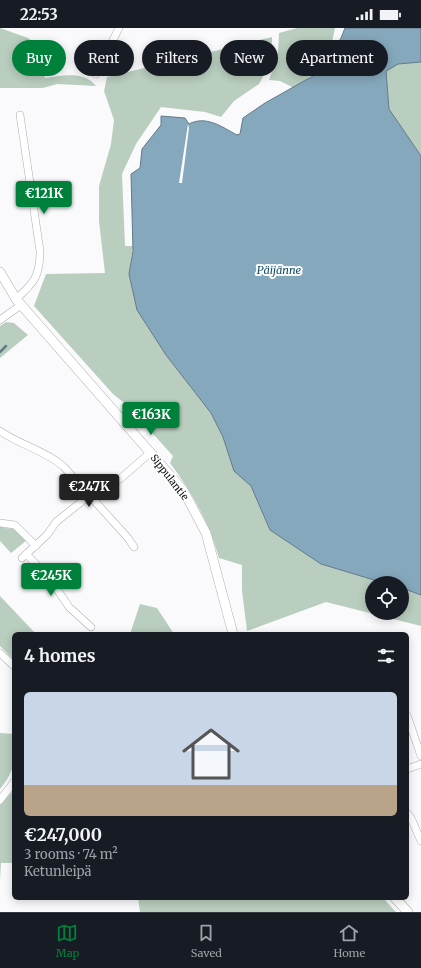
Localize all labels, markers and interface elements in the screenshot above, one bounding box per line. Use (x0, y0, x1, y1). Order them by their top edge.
text: 22:53 (20, 5, 58, 24)
chip: Buy (12, 40, 66, 76)
chip: Rent (74, 40, 134, 76)
chip: Filters (142, 40, 212, 76)
chip: New (220, 40, 278, 76)
chip: Apartment (286, 40, 388, 76)
pin: €121K (16, 181, 72, 215)
text: €121K (25, 185, 63, 202)
water label: Päijänne (257, 263, 302, 277)
pin: €163K (123, 402, 179, 436)
text: €163K (131, 406, 171, 423)
street label: Sippulantie (148, 452, 192, 503)
pin: €247K (61, 474, 117, 508)
text: €247K (68, 478, 110, 495)
pin: €245K (23, 563, 79, 597)
text: €245K (30, 567, 72, 584)
map controls (365, 576, 409, 620)
button: locate (365, 576, 409, 620)
text: 4 homes (24, 645, 95, 667)
icon: filters (375, 645, 397, 667)
icon: home (175, 718, 247, 790)
text: €247,000 (24, 824, 102, 846)
text: 3 rooms · 74 m² (24, 846, 118, 863)
text: Ketunleipä (24, 863, 92, 880)
tab: Map (56, 922, 79, 960)
tab: Saved (191, 922, 222, 960)
tab: Home (334, 922, 365, 960)

